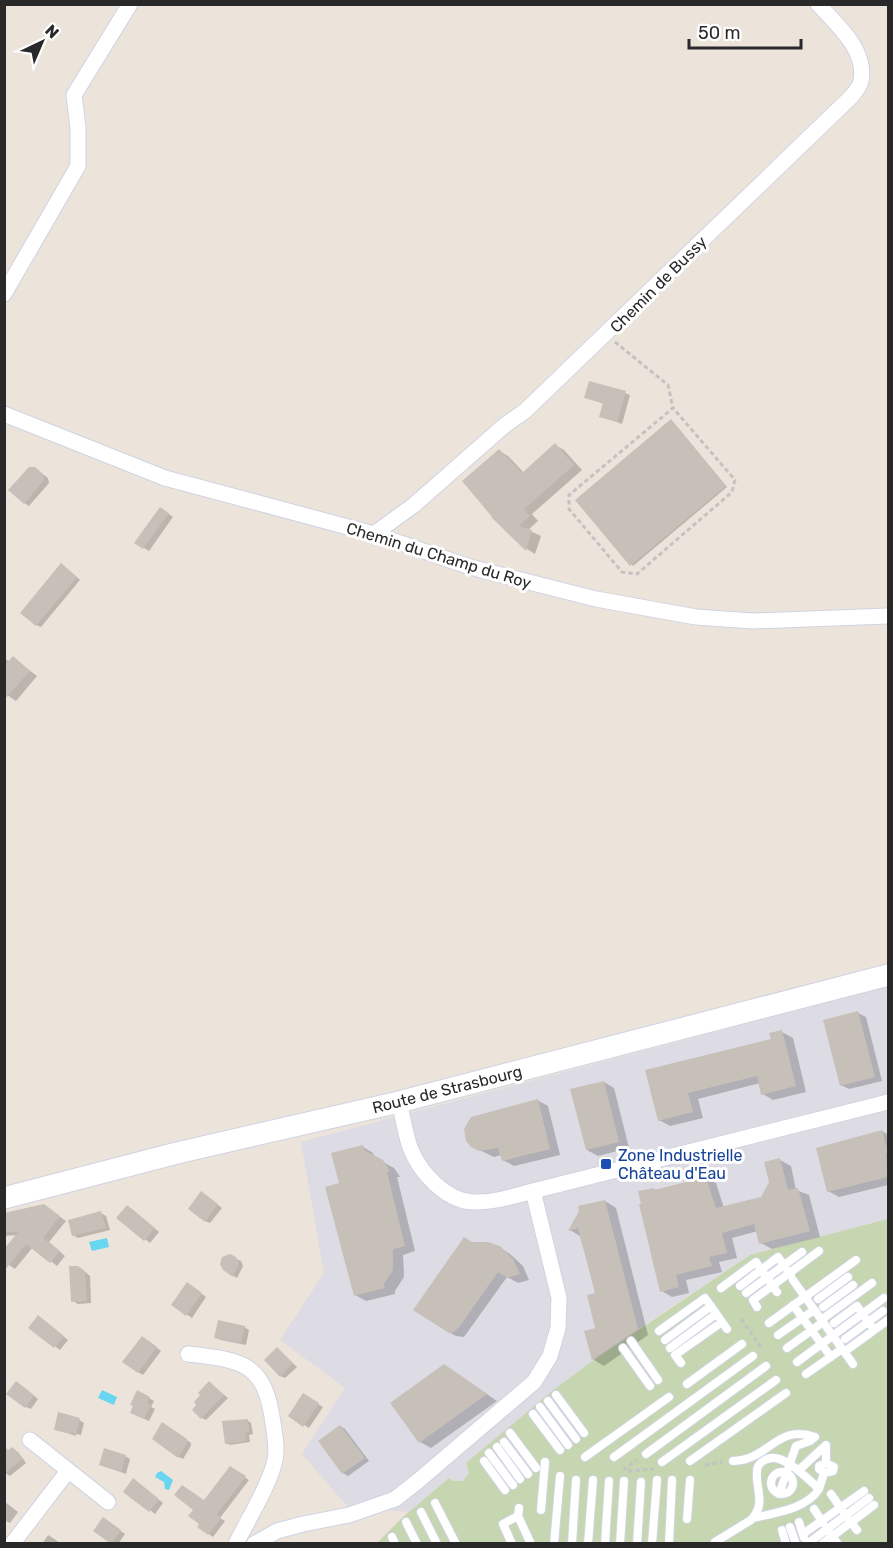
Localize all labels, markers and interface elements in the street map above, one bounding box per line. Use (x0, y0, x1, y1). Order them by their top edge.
north arrow (12, 12, 72, 72)
scale bar (689, 12, 802, 50)
text: N (41, 21, 63, 42)
text: 50 m (698, 22, 741, 44)
street label: Chemin de Bussy (606, 232, 711, 337)
street label: Chemin du Champ du Roy (344, 518, 534, 593)
street label: Route de Strasbourg (370, 1062, 524, 1117)
place label: Zone Industrielle Château d'Eau (618, 1146, 742, 1183)
marker: Zone Industrielle Château d'Eau (599, 1157, 613, 1171)

